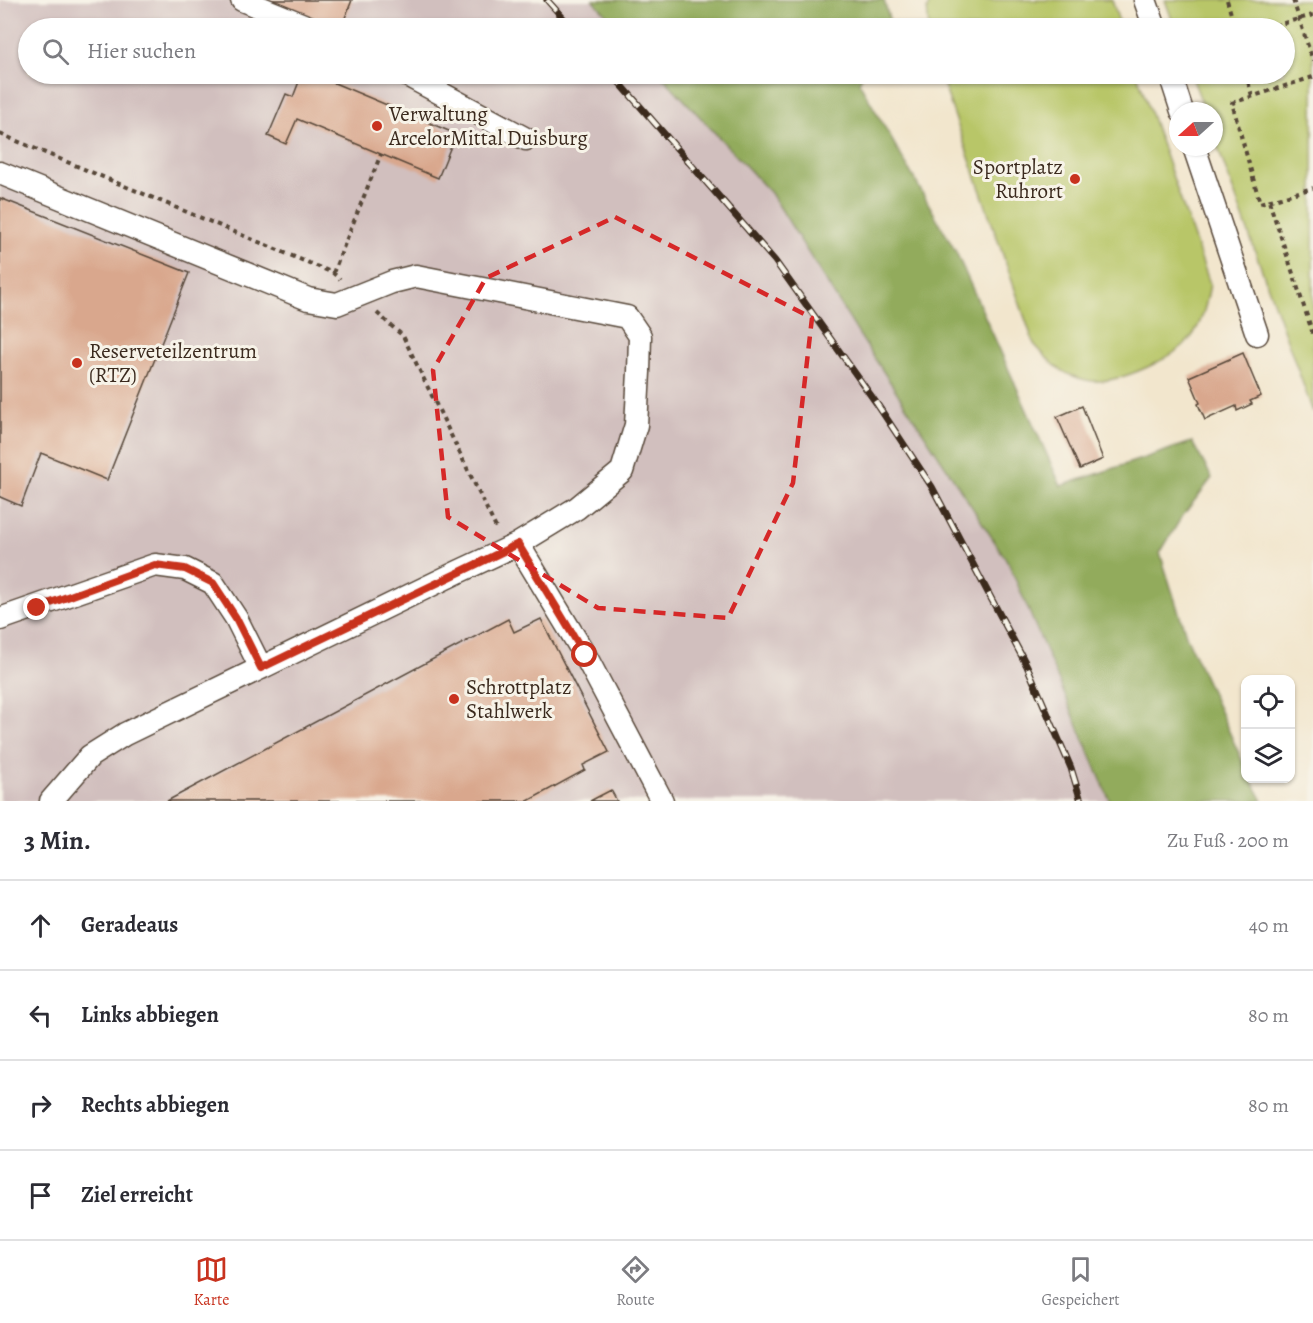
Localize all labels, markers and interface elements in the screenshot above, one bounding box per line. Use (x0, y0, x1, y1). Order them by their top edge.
search box (18, 18, 1295, 84)
icon: search (39, 35, 72, 68)
text: Hier suchen (87, 36, 196, 66)
place label: Verwaltung ArcelorMittal Duisburg (388, 100, 588, 152)
north arrow (1169, 102, 1223, 156)
marker: Verwaltung ArcelorMittal Duisburg (370, 119, 384, 133)
place label: Sportplatz Ruhrort (973, 153, 1063, 205)
marker: Sportplatz Ruhrort (1068, 172, 1082, 186)
place label: Reserveteilzentrum (RTZ) (89, 337, 257, 389)
marker: Reserveteilzentrum (RTZ) (70, 356, 84, 370)
route end (23, 594, 49, 620)
route start (571, 641, 597, 667)
place label: Schrottplatz Stahlwerk (466, 673, 572, 725)
map controls (1241, 675, 1295, 783)
button: locate (1241, 675, 1295, 729)
marker: Schrottplatz Stahlwerk (447, 692, 461, 706)
button: layers (1241, 729, 1295, 783)
text: 3 Min. (24, 823, 91, 858)
text: Zu Fuß · 200 m (1167, 827, 1289, 854)
icon: ahead (24, 909, 57, 942)
text: Geradeaus (81, 910, 178, 940)
text: 40 m (1249, 912, 1289, 939)
icon: left (24, 999, 57, 1032)
text: Links abbiegen (81, 1000, 219, 1030)
text: 80 m (1248, 1002, 1289, 1029)
icon: right (24, 1089, 57, 1122)
text: Rechts abbiegen (81, 1090, 229, 1120)
text: 80 m (1248, 1092, 1289, 1119)
icon: arrive (24, 1179, 57, 1212)
text: Ziel erreicht (81, 1180, 193, 1210)
tab: Karte (193, 1253, 229, 1311)
tab: Route (616, 1253, 655, 1311)
tab: Gespeichert (1042, 1253, 1120, 1311)

